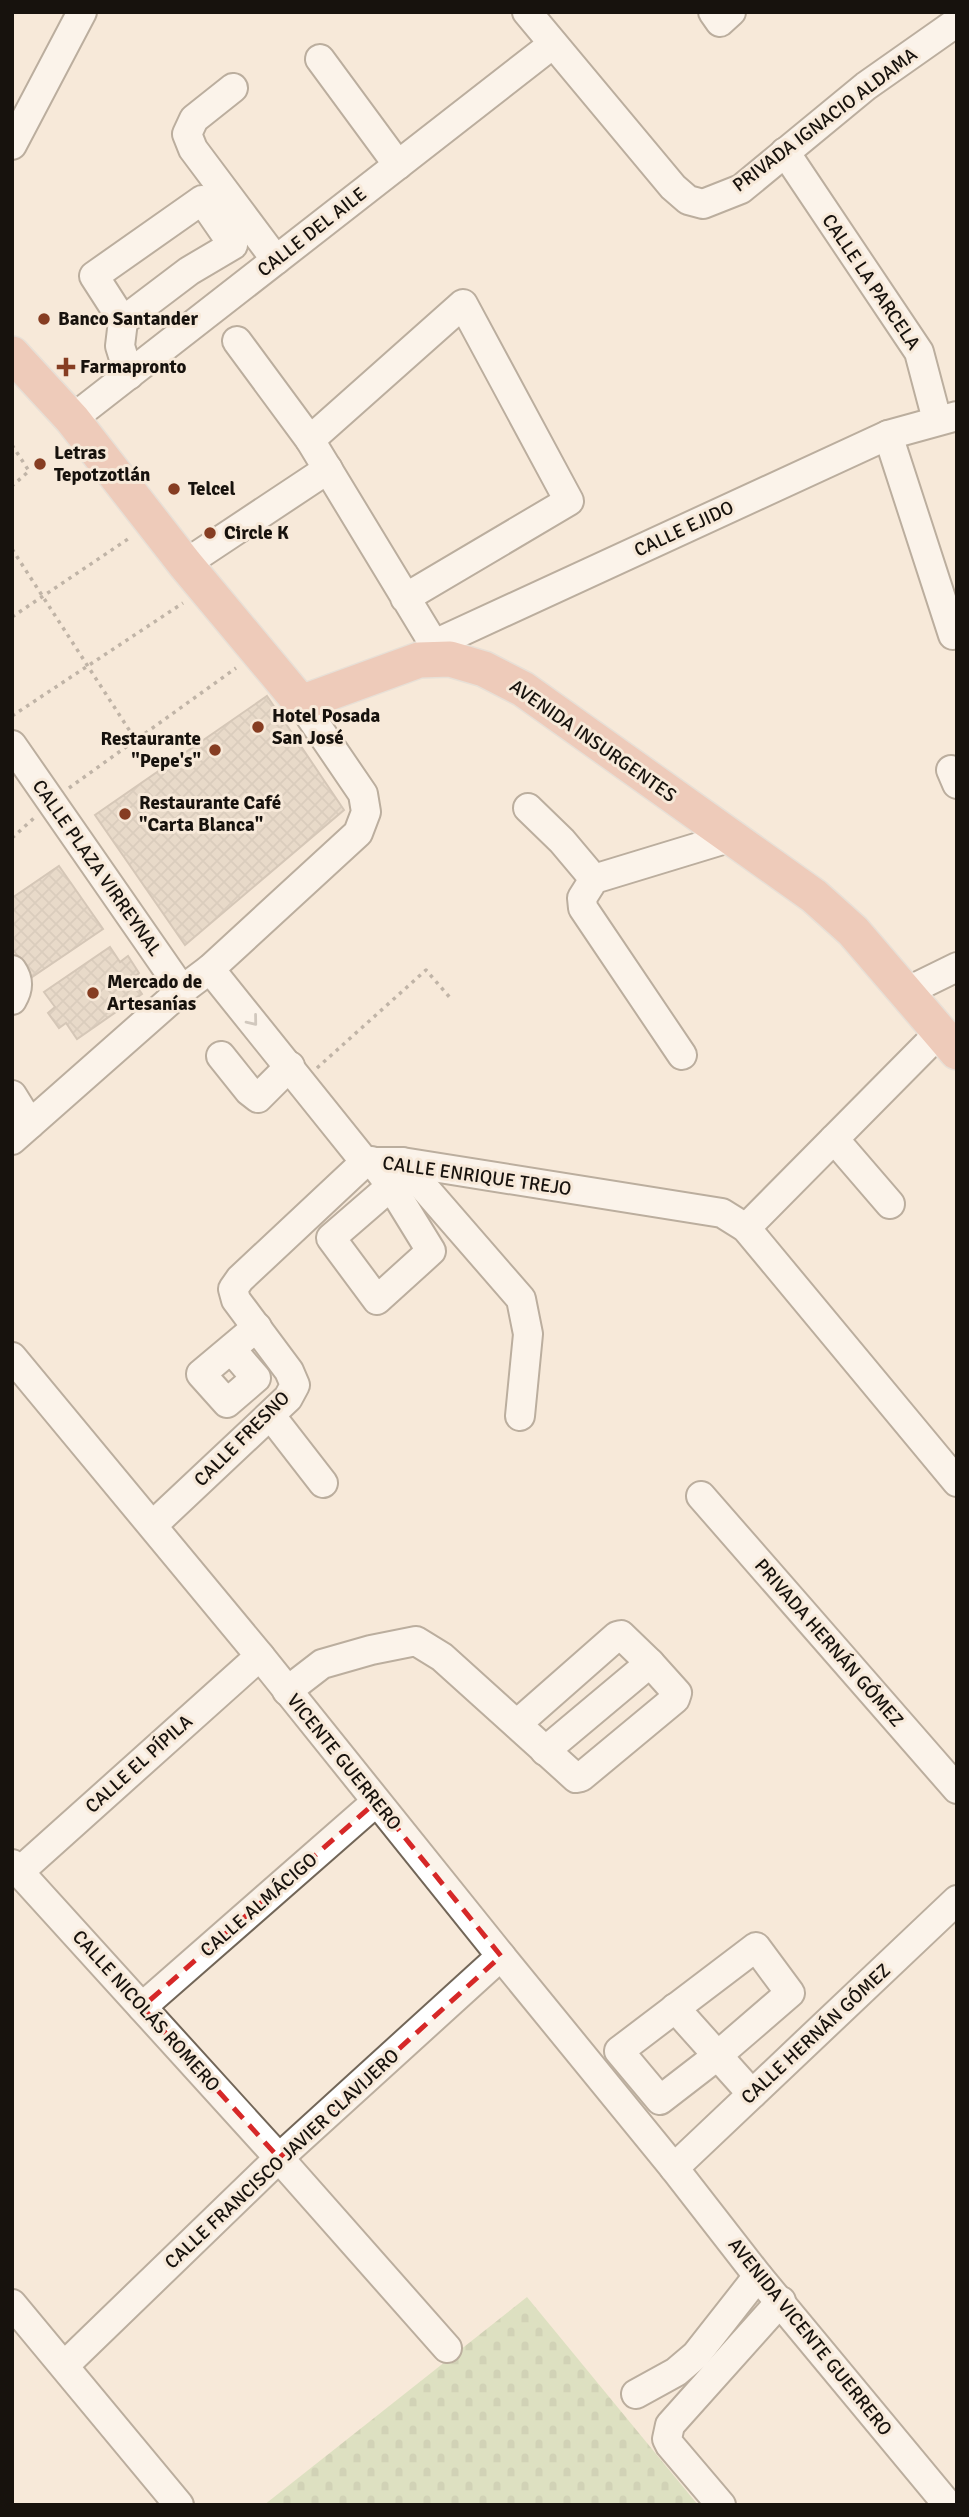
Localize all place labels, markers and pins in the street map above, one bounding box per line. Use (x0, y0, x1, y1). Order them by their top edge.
place label: Banco Santander (58, 307, 198, 331)
marker: Banco Santander (36, 311, 52, 327)
place label: Farmapronto (80, 355, 187, 379)
marker: Farmapronto (58, 359, 74, 375)
place label: Letras Tepotzotlán (54, 441, 151, 487)
marker: Letras Tepotzotlán (32, 456, 48, 472)
place label: Telcel (188, 477, 236, 501)
marker: Telcel (166, 481, 182, 497)
place label: Circle K (224, 521, 289, 545)
marker: Circle K (202, 525, 218, 541)
place label: Hotel Posada San José (272, 704, 380, 750)
marker: Hotel Posada San José (250, 719, 266, 735)
place label: Restaurante "Pepe's" (101, 727, 201, 773)
marker: Restaurante "Pepe's" (207, 742, 223, 758)
place label: Restaurante Café "Carta Blanca" (139, 791, 281, 837)
marker: Restaurante Café "Carta Blanca" (117, 806, 133, 822)
place label: Mercado de Artesanías (107, 970, 202, 1016)
marker: Mercado de Artesanías (85, 985, 101, 1001)

